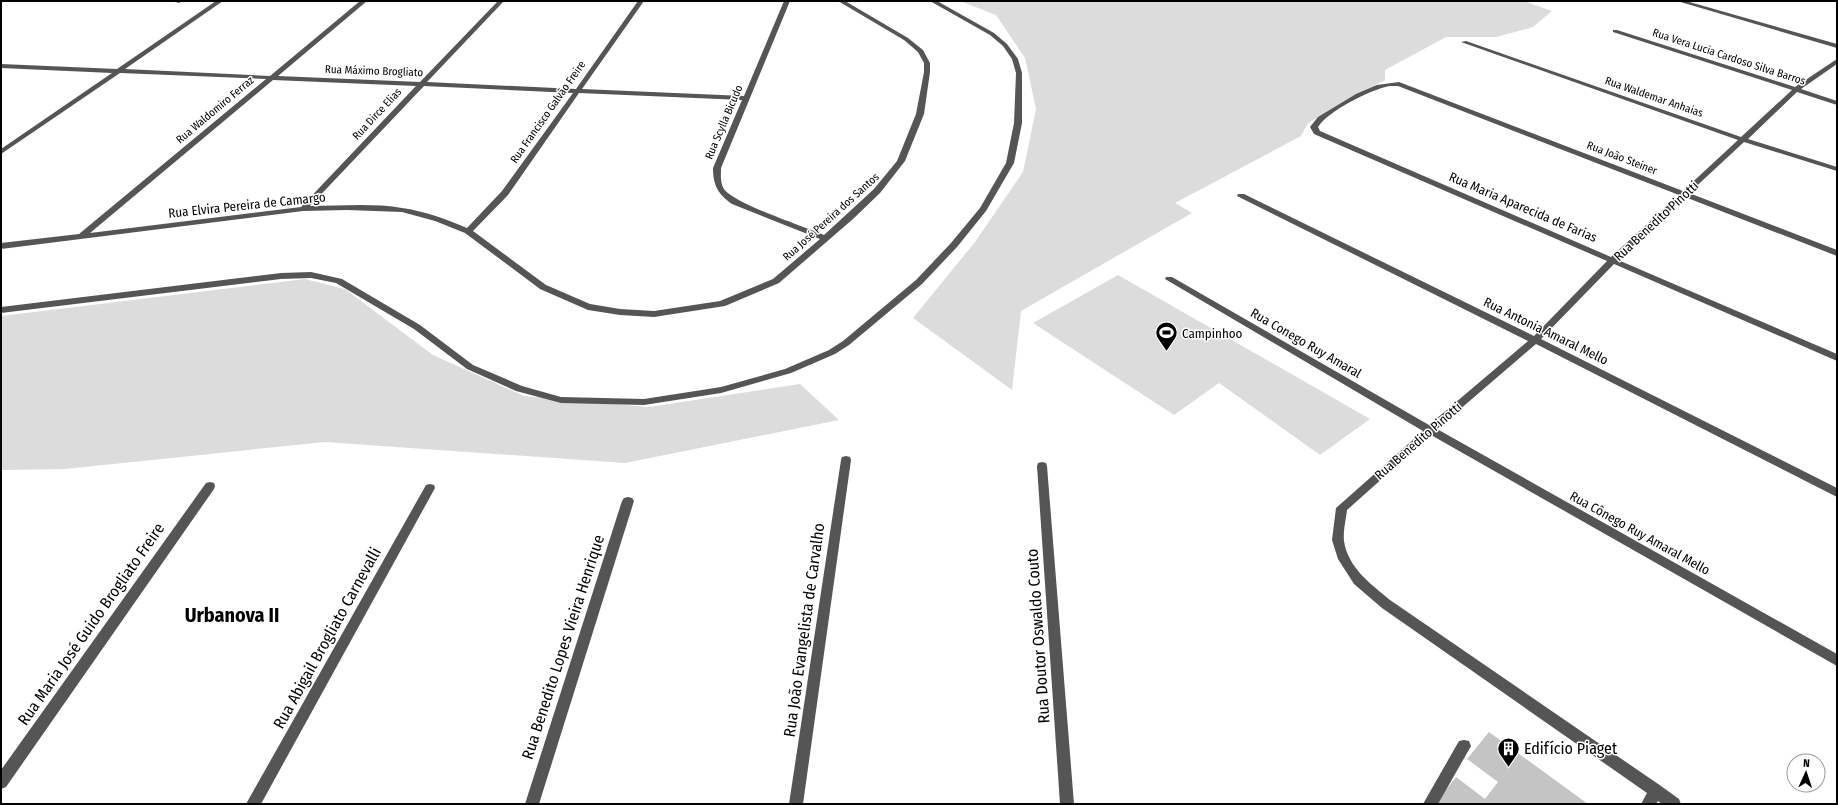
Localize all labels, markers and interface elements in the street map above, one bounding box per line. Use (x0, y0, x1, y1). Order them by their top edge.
street label: Rua Vera Lucia Cardoso Silva Barros (1651, 26, 1807, 88)
street label: Rua Francisco Galvão Freire (508, 58, 588, 166)
street label: Rua Máximo Brogliato (325, 63, 423, 79)
street label: Rua Waldomiro Ferraz (173, 73, 257, 146)
street label: Rua Waldemar Anhaias (1603, 74, 1705, 120)
street label: Rua Scylla Bicudo (703, 83, 746, 161)
street label: Rua Dirce Elias (350, 85, 404, 142)
street label: Rua João Steiner (1585, 139, 1659, 177)
street label: Rua Maria Aparecida de Farias (1447, 169, 1600, 245)
street label: Rua José Pereira dos Santos (780, 170, 882, 264)
street label: Rua Benedito Pinotti (1611, 178, 1701, 264)
street label: Rua Elvira Pereira de Camargo (168, 189, 327, 221)
street label: Rua Antonia Amaral Mello (1481, 294, 1611, 368)
street label: Rua Conego Ruy Amaral (1248, 305, 1364, 381)
sports icon: Campinhoo (1154, 320, 1180, 353)
place label: Campinhoo (1182, 326, 1243, 341)
street label: Rua Benedito Pinotti (1372, 399, 1464, 483)
street label: Rua Cônego Ruy Amaral Mello (1567, 488, 1713, 578)
street label: Rua Maria José Guido Brogliato Freire (14, 519, 168, 729)
street label: Rua João Evangelista de Carvalho (780, 522, 828, 738)
street label: Rua Benedito Lopes Vieira Henrique (518, 532, 608, 762)
street label: Rua Abigail Brogliato Carnevalli (269, 544, 385, 732)
street label: Rua Doutor Oswaldo Couto (1022, 548, 1054, 724)
district label: Urbanova II (185, 603, 279, 627)
building icon: Edifício Piaget (1496, 735, 1522, 768)
place label: Edifício Piaget (1524, 739, 1618, 758)
north arrow (1786, 753, 1826, 793)
text: N (1803, 757, 1810, 770)

